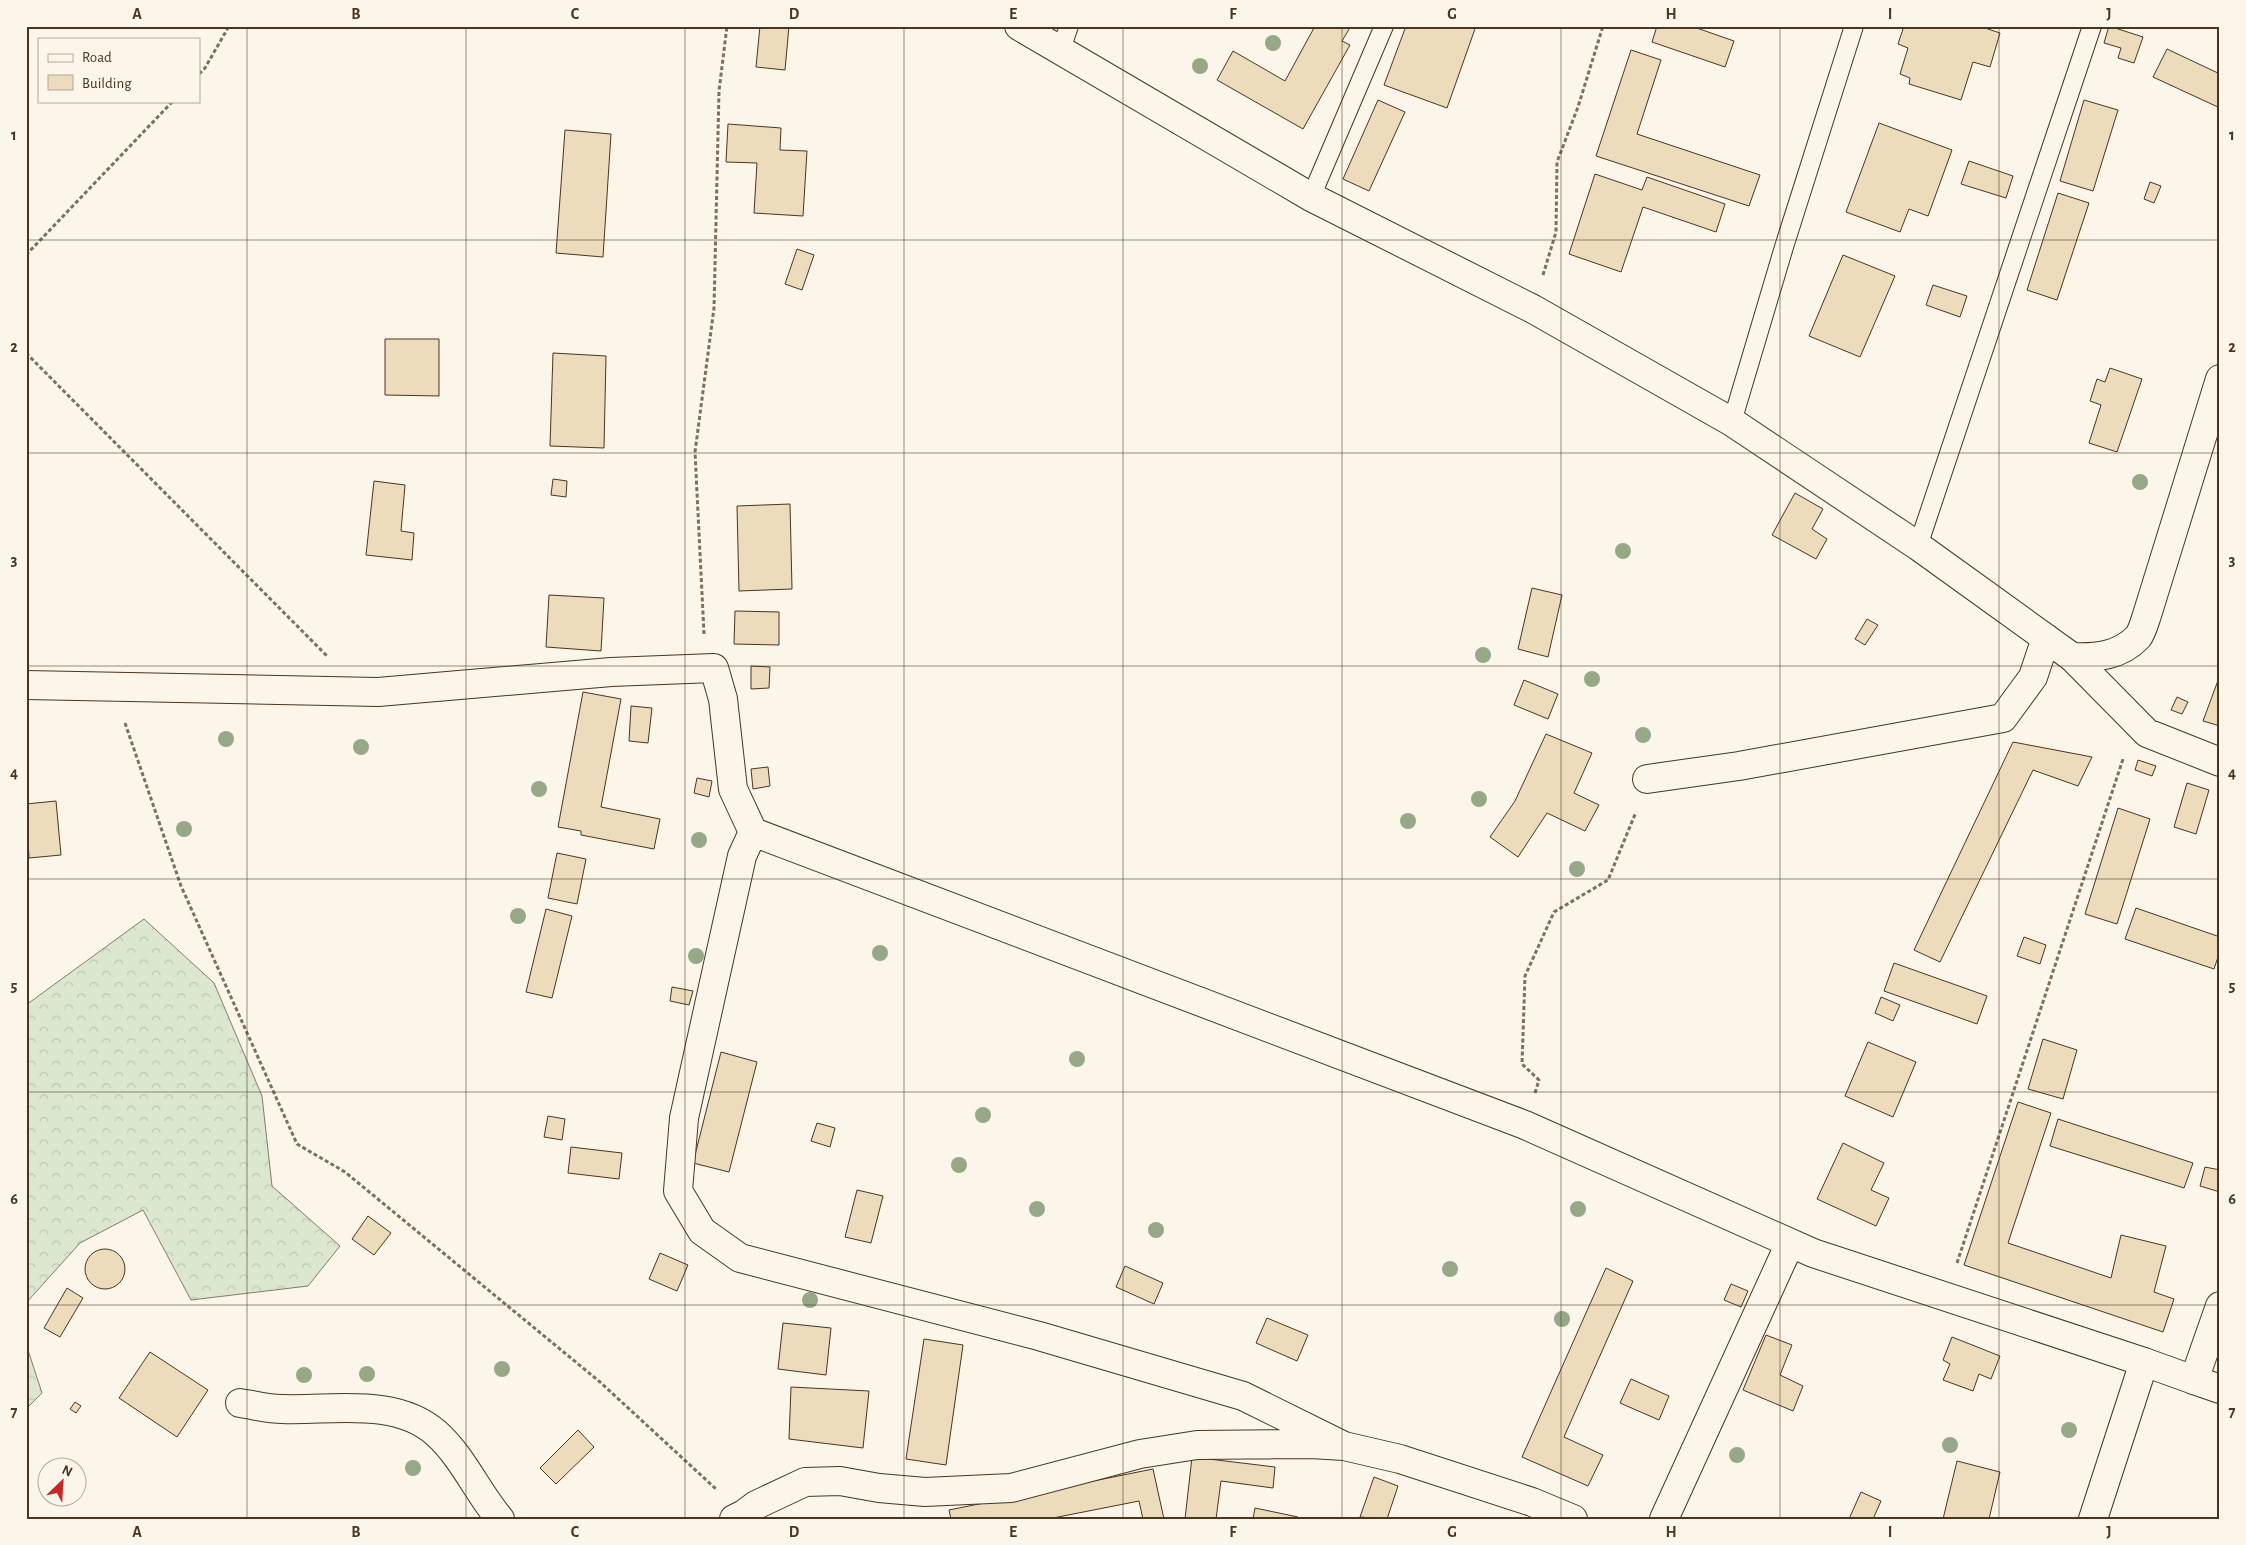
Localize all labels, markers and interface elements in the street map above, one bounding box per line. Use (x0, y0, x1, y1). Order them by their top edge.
text: A (132, 6, 142, 22)
text: B (351, 6, 361, 22)
text: C (571, 6, 580, 22)
text: D (789, 6, 800, 22)
text: E (1009, 6, 1017, 22)
text: F (1229, 6, 1237, 22)
text: G (1447, 6, 1457, 22)
text: H (1665, 6, 1677, 22)
text: I (1888, 6, 1892, 22)
text: J (2106, 6, 2112, 22)
legend (38, 38, 200, 102)
text: Road (82, 50, 112, 65)
text: Building (82, 76, 132, 91)
text: 1 (11, 127, 17, 143)
text: 1 (2229, 127, 2235, 143)
text: 2 (10, 339, 18, 355)
text: 2 (2228, 339, 2236, 355)
text: 3 (11, 552, 18, 568)
text: 3 (2229, 552, 2236, 568)
text: 4 (10, 765, 18, 781)
text: 4 (2228, 765, 2236, 781)
text: 5 (11, 978, 18, 994)
text: 5 (2229, 978, 2236, 994)
text: 6 (10, 1191, 18, 1207)
text: 6 (2228, 1191, 2236, 1207)
text: 7 (11, 1404, 18, 1420)
text: 7 (2229, 1404, 2236, 1420)
north arrow (38, 1458, 88, 1508)
text: N (60, 1463, 74, 1480)
text: A (132, 1524, 142, 1540)
text: B (351, 1524, 361, 1540)
text: C (571, 1524, 580, 1540)
text: D (789, 1524, 800, 1540)
text: E (1009, 1524, 1017, 1540)
text: F (1229, 1524, 1237, 1540)
text: G (1447, 1524, 1457, 1540)
text: H (1665, 1524, 1677, 1540)
text: I (1888, 1524, 1892, 1540)
text: J (2106, 1524, 2112, 1540)

